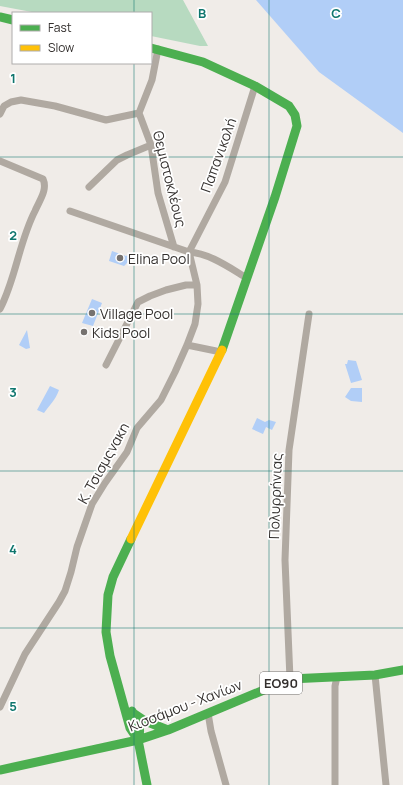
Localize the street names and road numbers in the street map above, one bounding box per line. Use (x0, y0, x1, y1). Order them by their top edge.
street label: Παπανικολή (196, 115, 240, 195)
street label: Θεμιστοκλέους (149, 129, 191, 230)
street label: Κ. Τσισμςνακη (73, 419, 133, 507)
street label: Πολυρρήνιας (264, 452, 286, 539)
road number: ΕΟ90 (260, 672, 302, 694)
street label: Κισσάμου - Χανίων (125, 675, 245, 735)

